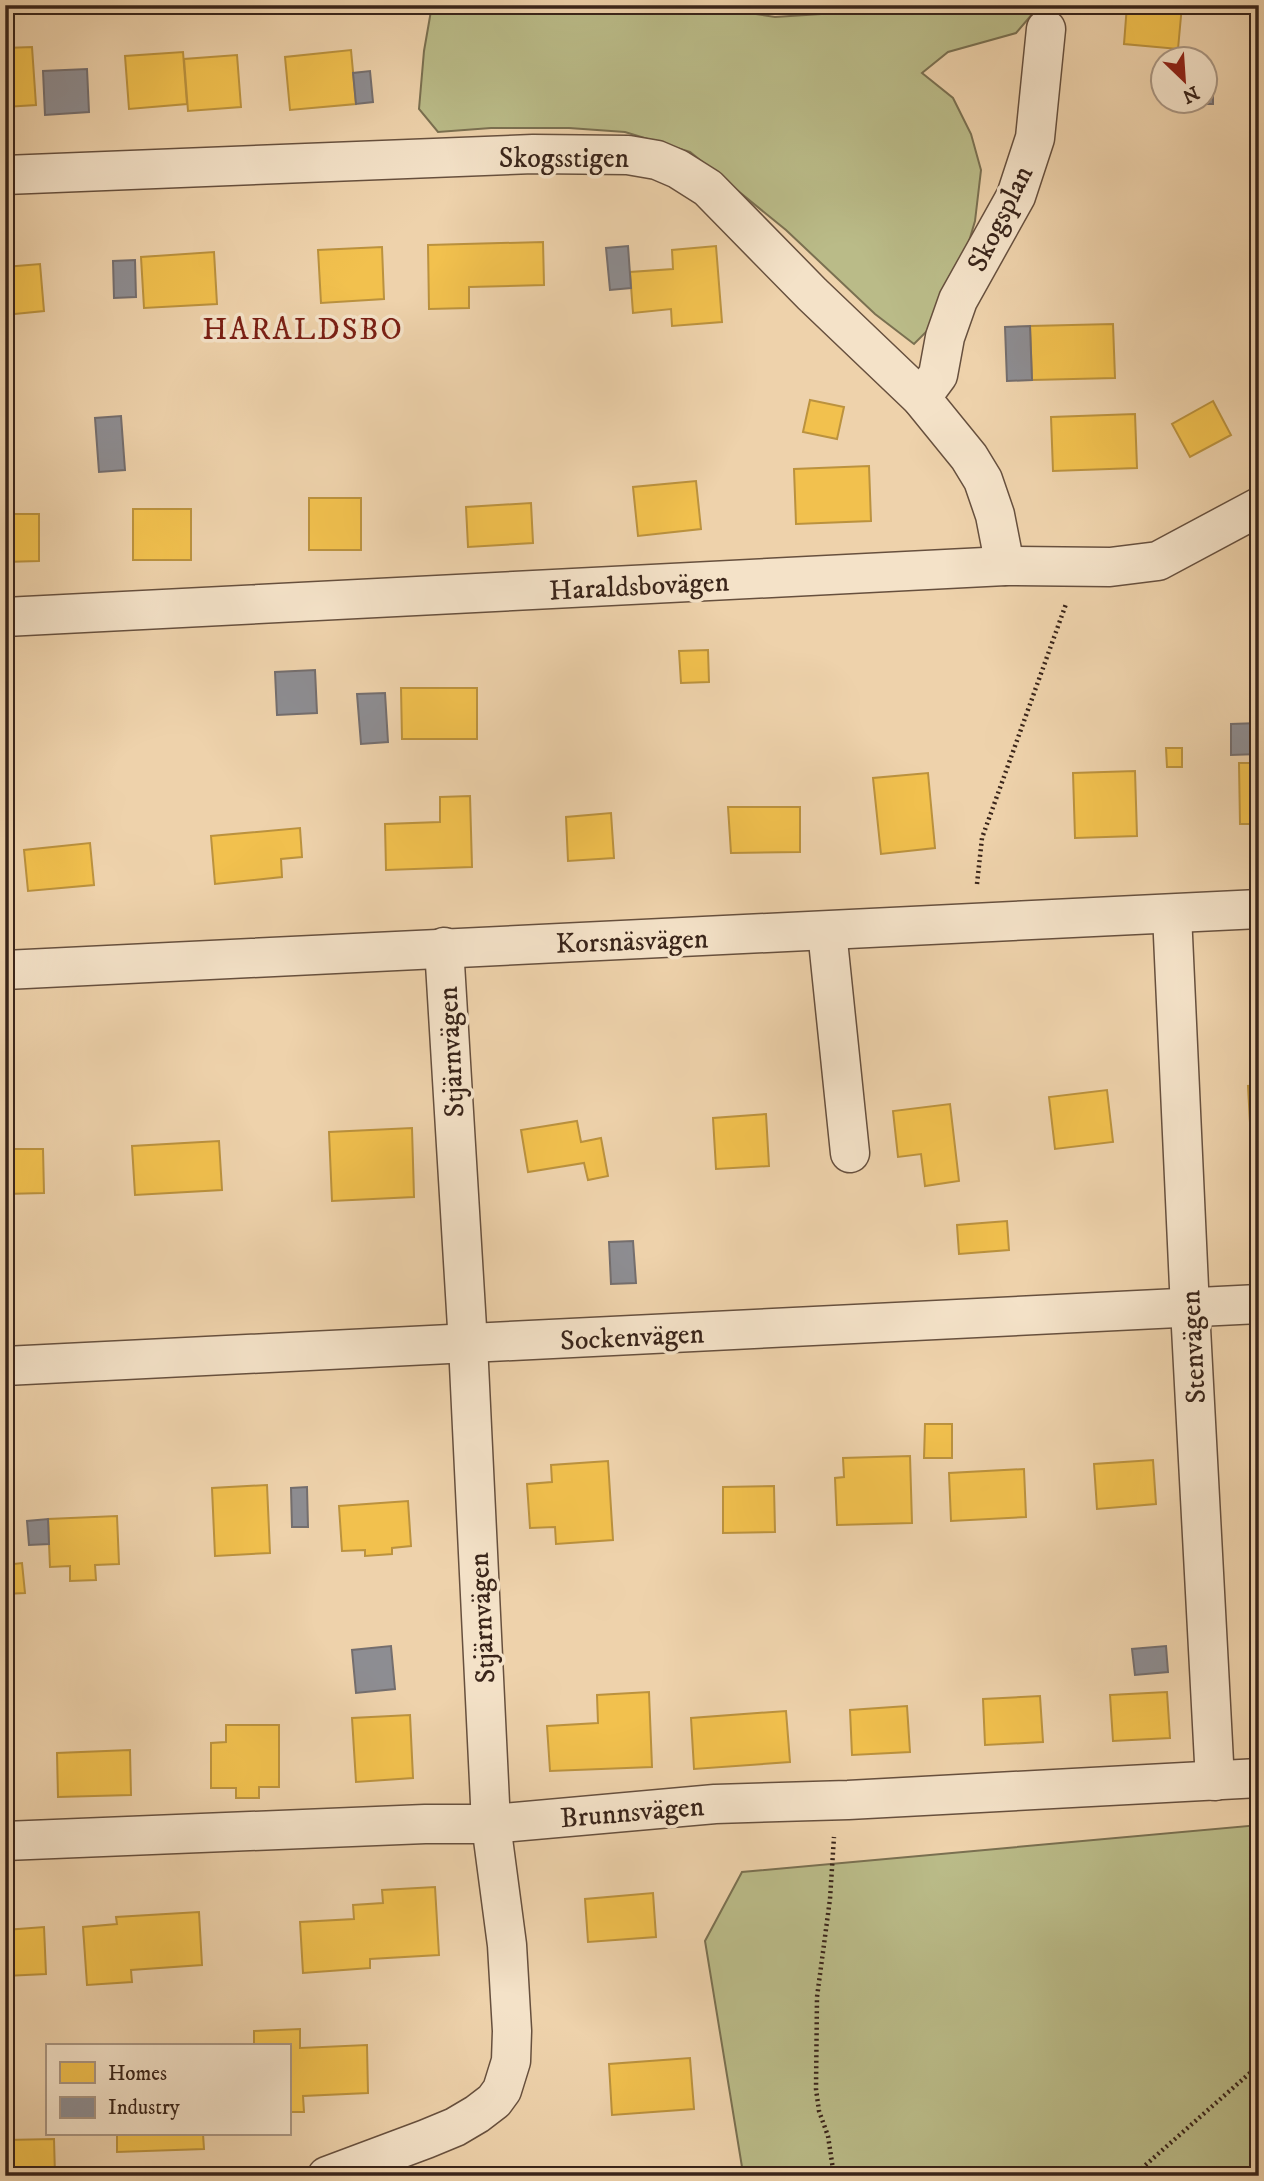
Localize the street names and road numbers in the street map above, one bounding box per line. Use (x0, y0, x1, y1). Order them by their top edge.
street label: Skogsstigen (499, 141, 630, 176)
street label: Skogsplan (960, 160, 1041, 277)
street label: Haraldsbovägen (548, 564, 730, 609)
street label: Korsnäsvägen (555, 921, 709, 962)
street label: Stjärnvägen (431, 985, 472, 1118)
street label: Stenvägen (1173, 1289, 1214, 1405)
street label: Sockenvägen (559, 1316, 705, 1359)
street label: Stjärnvägen (462, 1551, 503, 1684)
street label: Brunnsvägen (559, 1789, 706, 1836)

